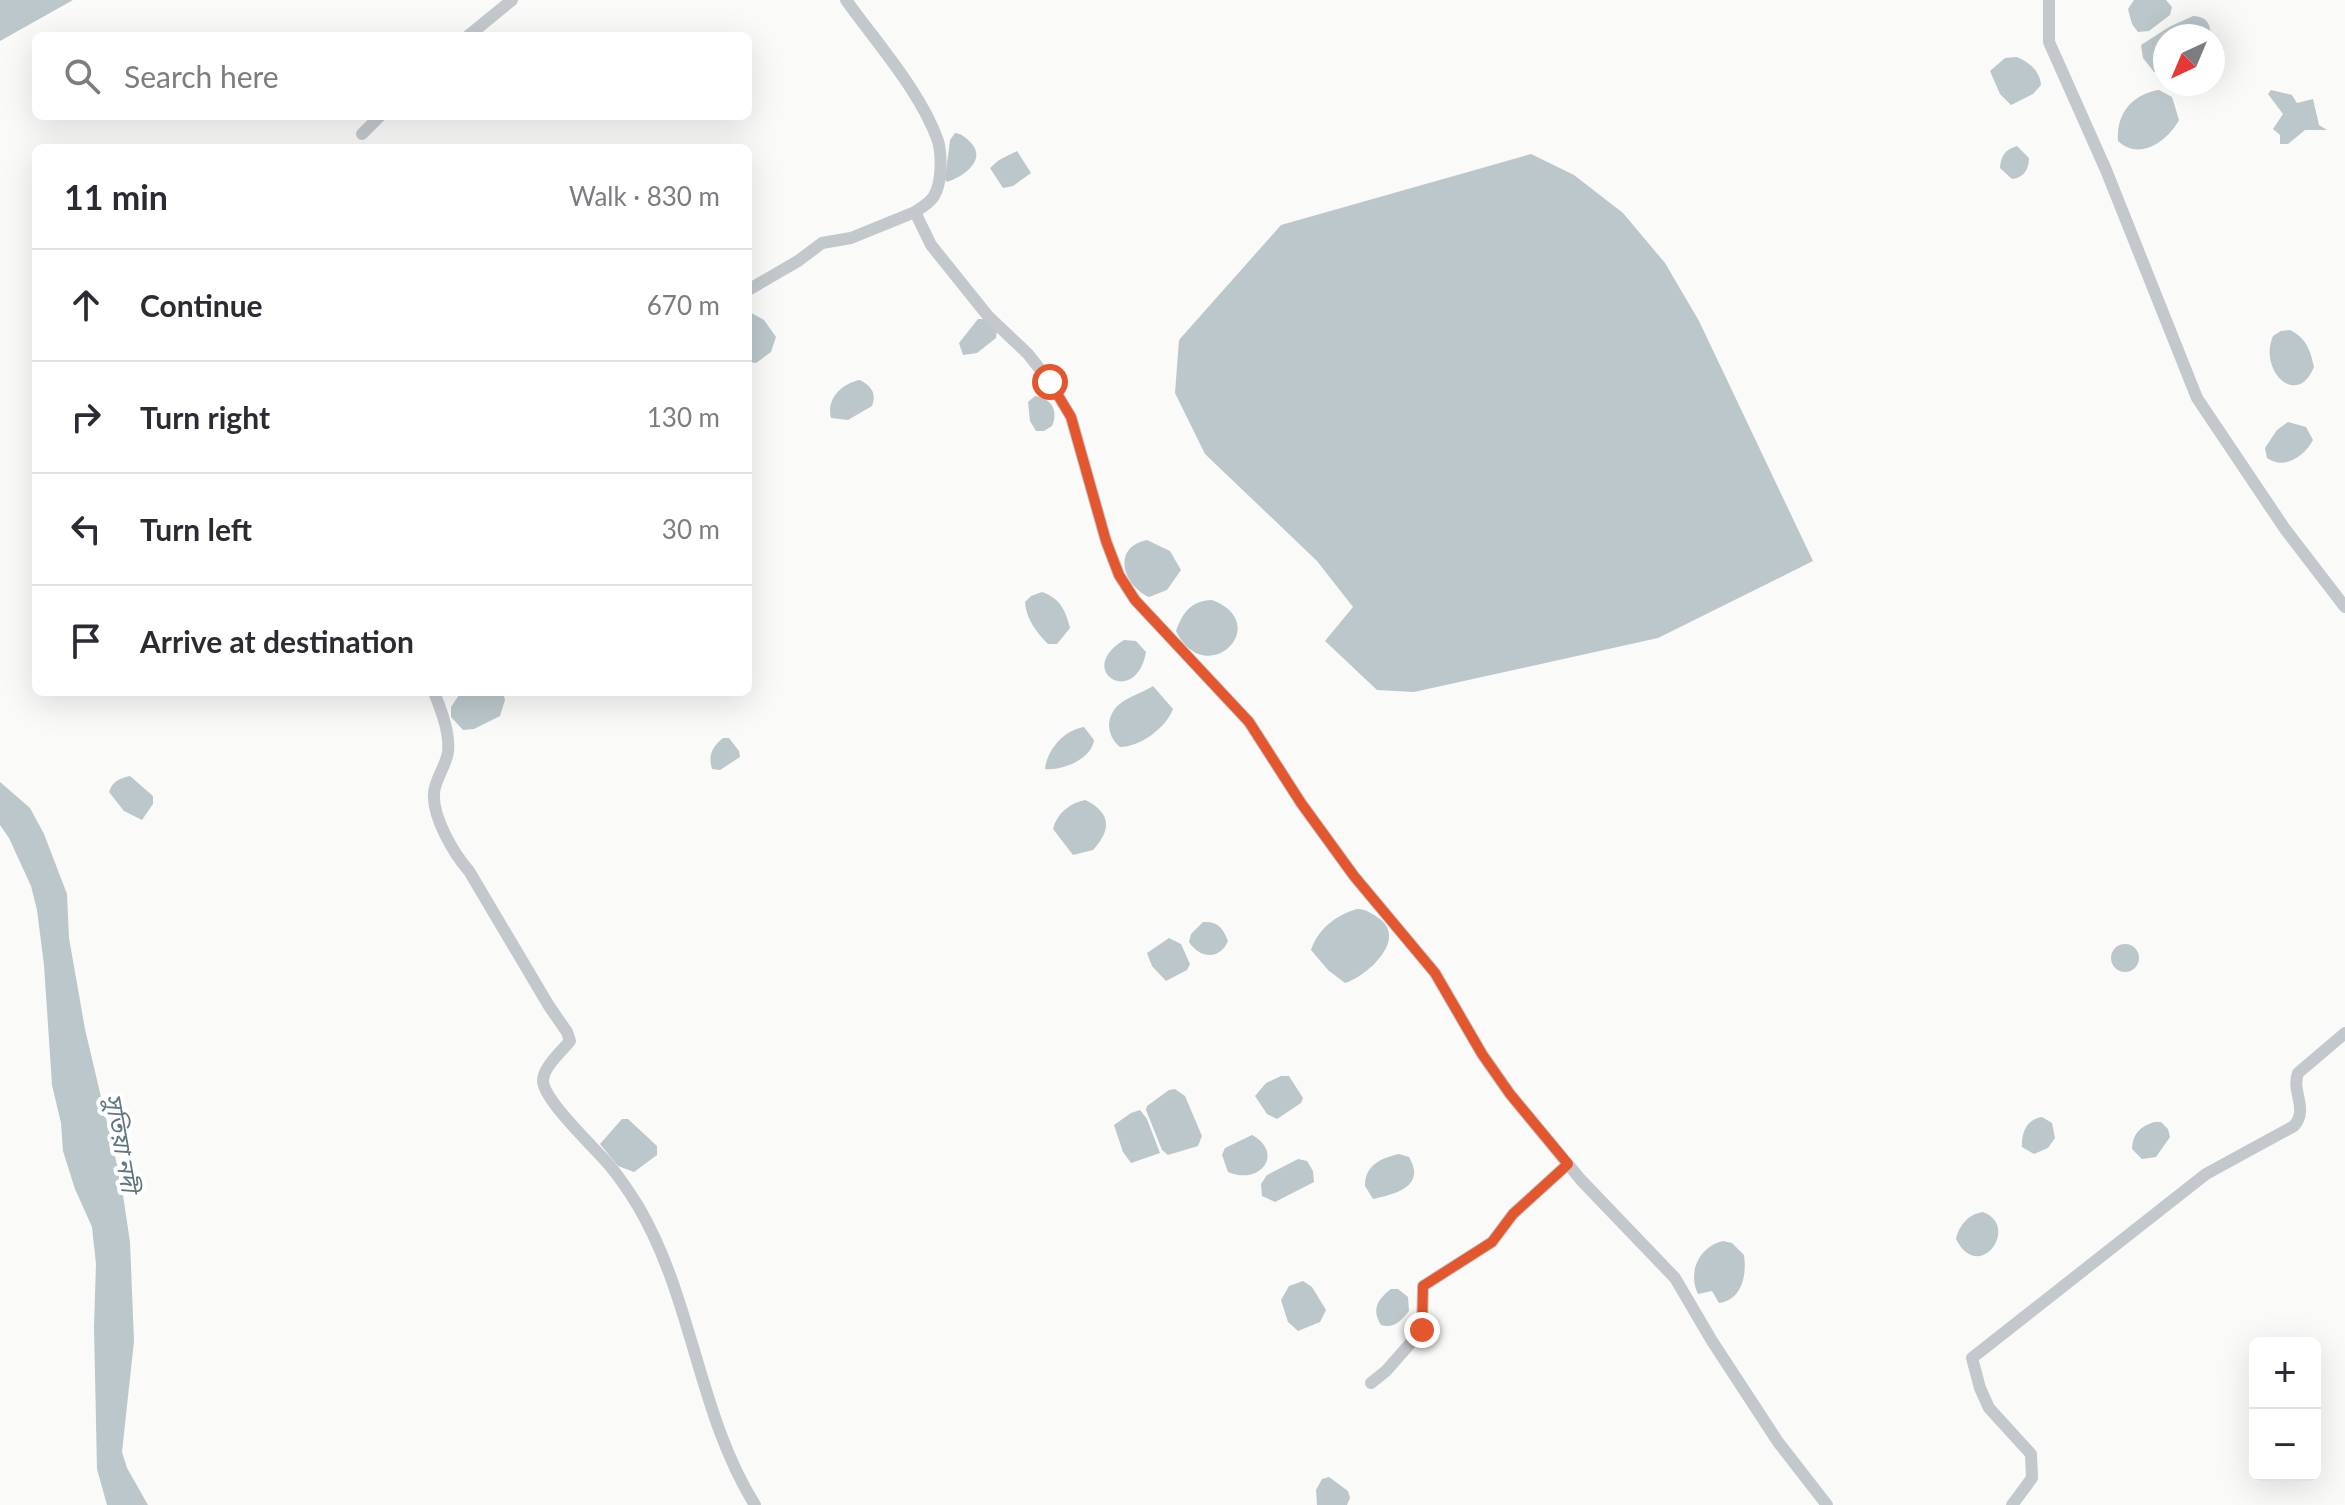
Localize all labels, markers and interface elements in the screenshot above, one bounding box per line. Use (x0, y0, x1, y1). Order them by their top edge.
north arrow (2153, 24, 2225, 96)
search box (32, 32, 752, 120)
icon: search (60, 54, 104, 98)
text: Search here (124, 58, 279, 94)
text: 11 min (64, 176, 168, 217)
text: Walk · 830 m (569, 180, 720, 212)
icon: ahead (64, 283, 108, 327)
text: Continue (140, 287, 263, 323)
text: 670 m (647, 289, 720, 321)
route start (1032, 364, 1068, 400)
icon: right (64, 395, 108, 439)
text: Turn right (140, 399, 270, 435)
text: 130 m (647, 401, 720, 433)
icon: left (64, 507, 108, 551)
text: Turn left (140, 511, 252, 547)
text: 30 m (662, 513, 720, 545)
icon: arrive (64, 619, 108, 663)
text: Arrive at destination (140, 623, 414, 659)
water label: সুতিয়া নদী (99, 1091, 146, 1199)
route end (1404, 1312, 1440, 1348)
map controls (2249, 1337, 2321, 1481)
button: + (2249, 1337, 2321, 1409)
button: − (2249, 1409, 2321, 1481)

